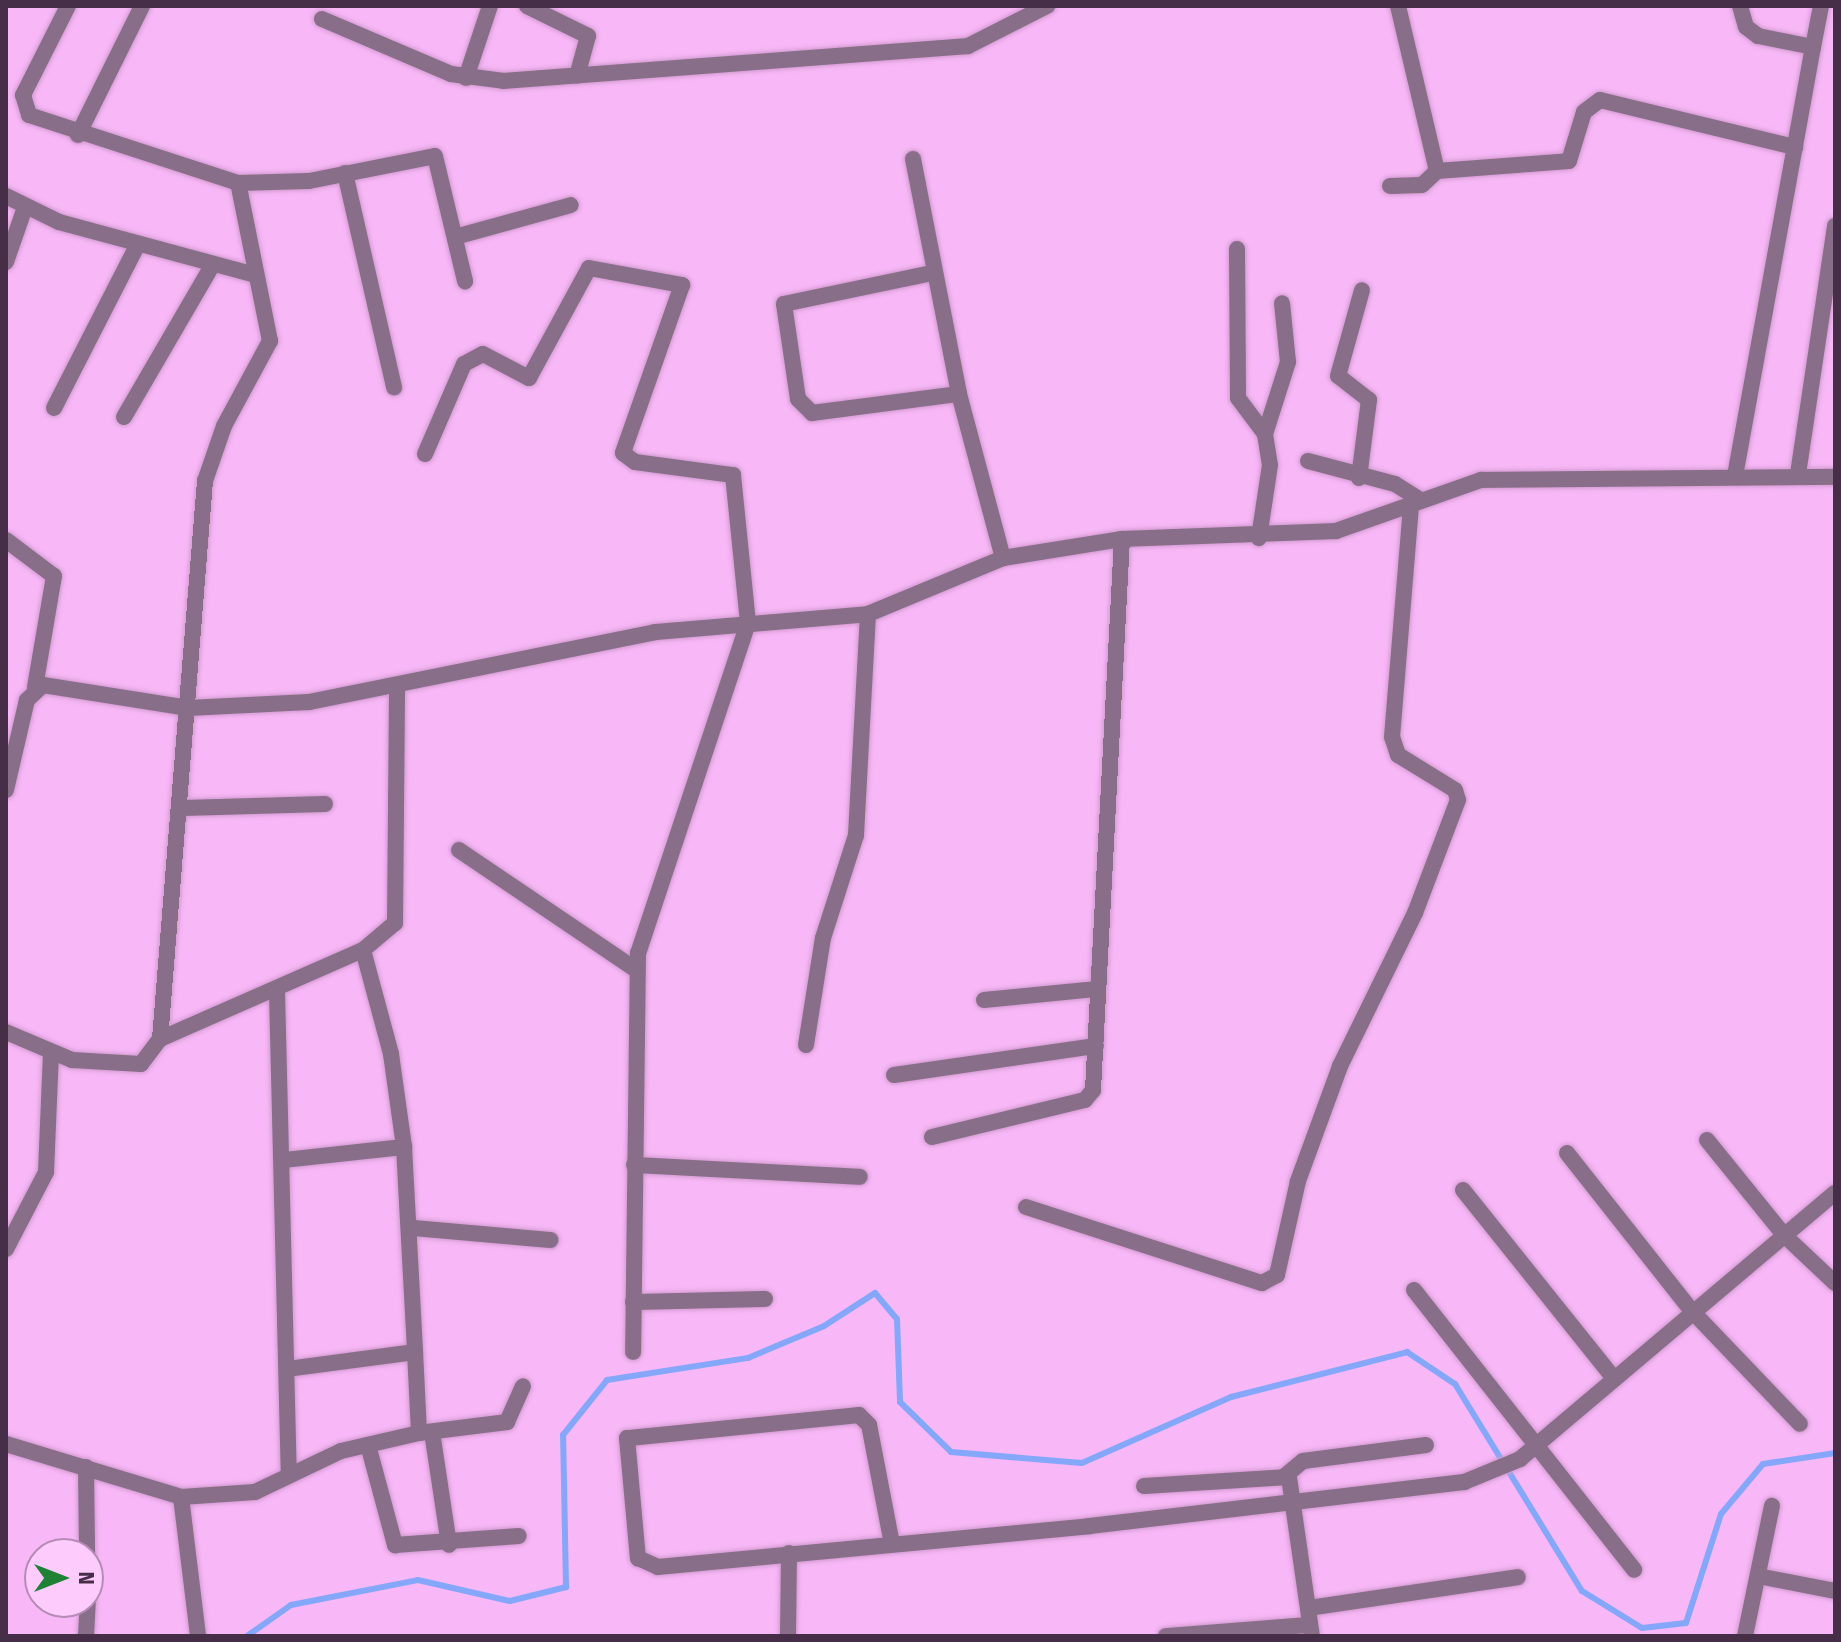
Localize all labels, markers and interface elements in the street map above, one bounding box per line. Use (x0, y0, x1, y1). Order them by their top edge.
north arrow (24, 1538, 104, 1618)
text: N (73, 1571, 100, 1585)

